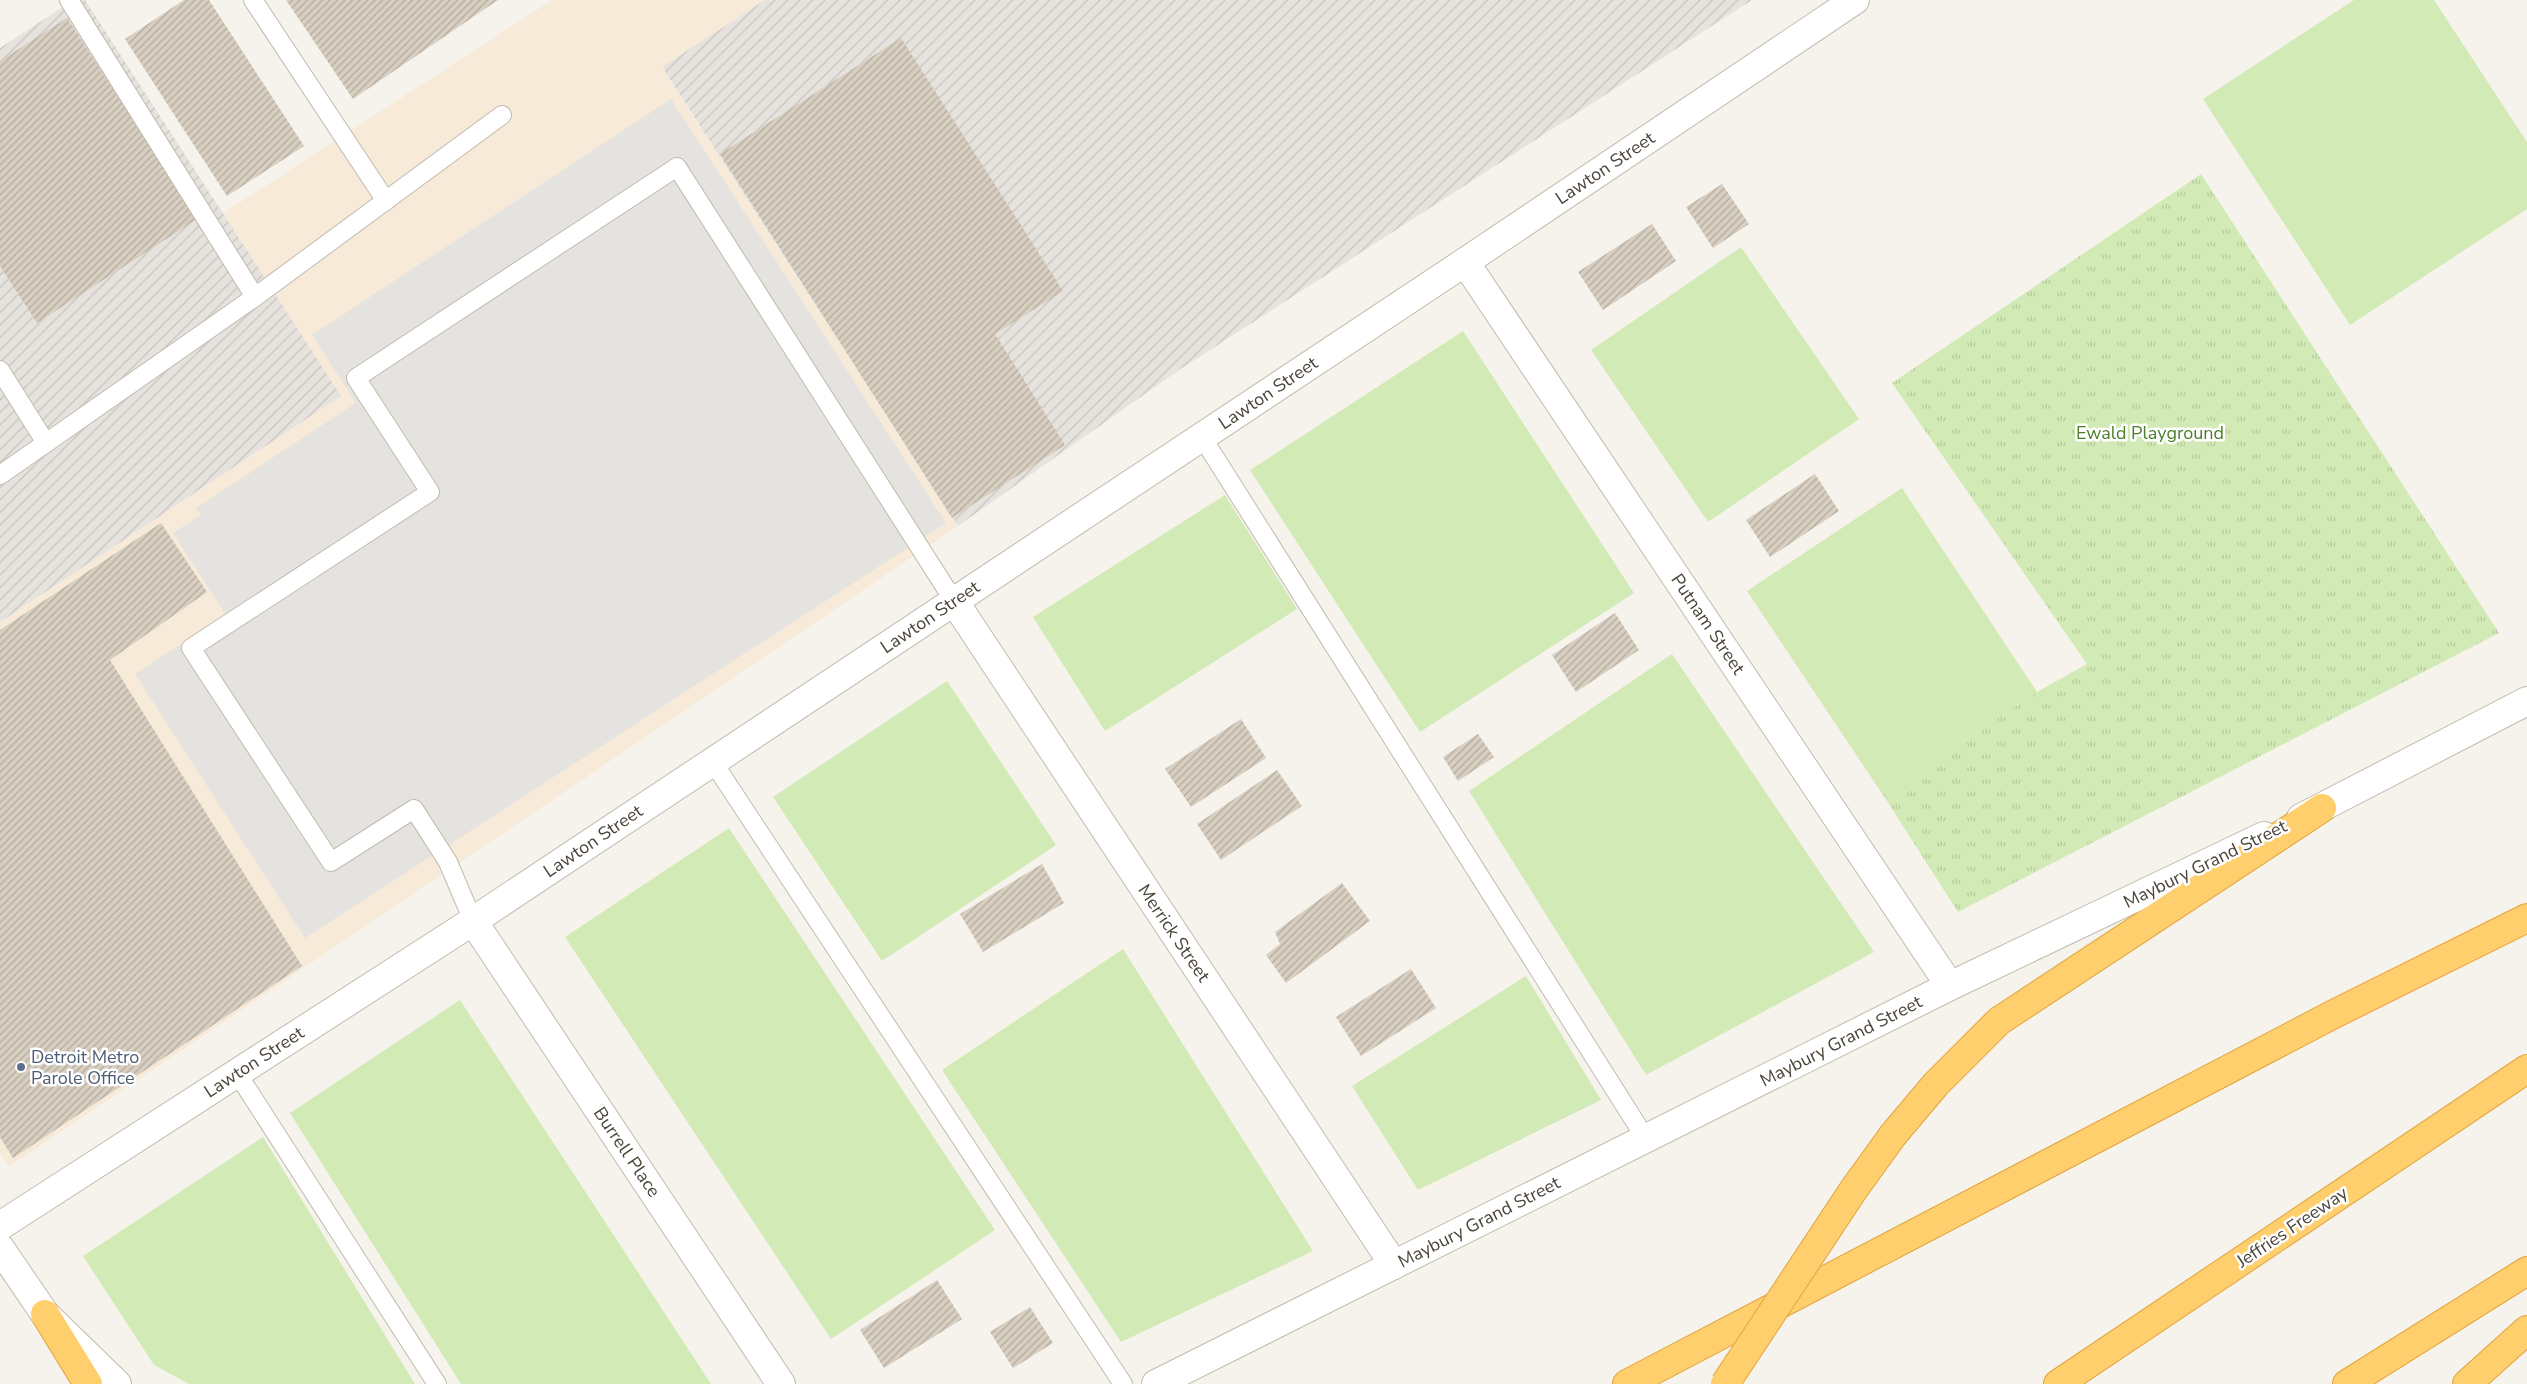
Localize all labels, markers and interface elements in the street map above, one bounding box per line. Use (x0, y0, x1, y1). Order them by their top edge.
street label: Lawton Street (1551, 126, 1660, 210)
street label: Lawton Street (1214, 351, 1323, 435)
park label: Ewald Playground (2076, 421, 2224, 445)
street label: Putnam Street (1665, 569, 1751, 680)
street label: Lawton Street (876, 575, 985, 659)
street label: Lawton Street (539, 799, 648, 883)
street label: Maybury Grand Street (2119, 814, 2291, 914)
street label: Merrick Street (1132, 879, 1216, 987)
street label: Maybury Grand Street (1756, 989, 1927, 1092)
street label: Lawton Street (199, 1020, 309, 1103)
place label: Detroit Metro Parole Office (31, 1045, 139, 1090)
marker: Detroit Metro Parole Office (15, 1061, 27, 1073)
street label: Burrell Place (588, 1102, 666, 1202)
street label: Maybury Grand Street (1394, 1170, 1565, 1273)
street label: Jeffries Freeway (2231, 1180, 2353, 1274)

